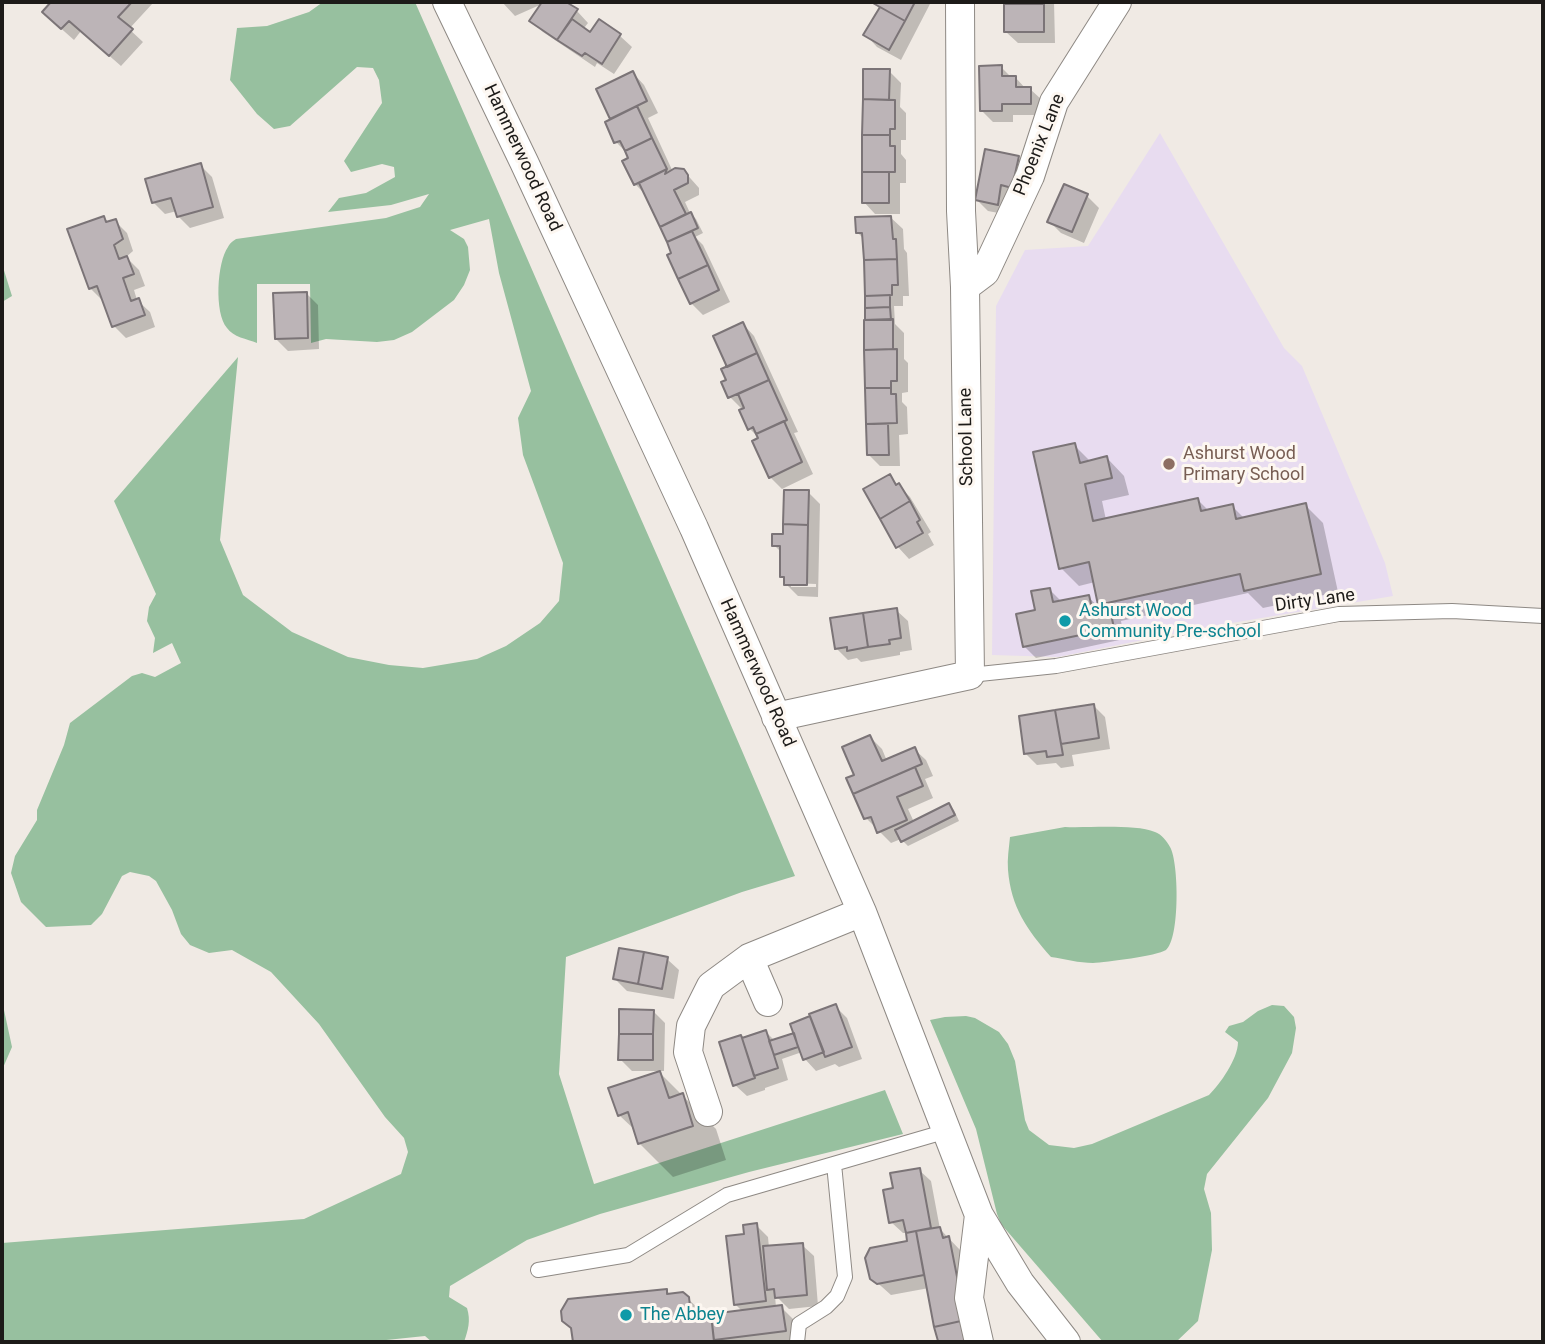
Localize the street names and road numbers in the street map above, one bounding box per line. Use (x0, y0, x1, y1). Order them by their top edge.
street label: Hammerwood Road (478, 81, 566, 235)
street label: Phoenix Lane (1010, 91, 1070, 199)
street label: School Lane (955, 388, 979, 486)
street label: Dirty Lane (1274, 585, 1356, 617)
street label: Hammerwood Road (715, 596, 799, 750)

